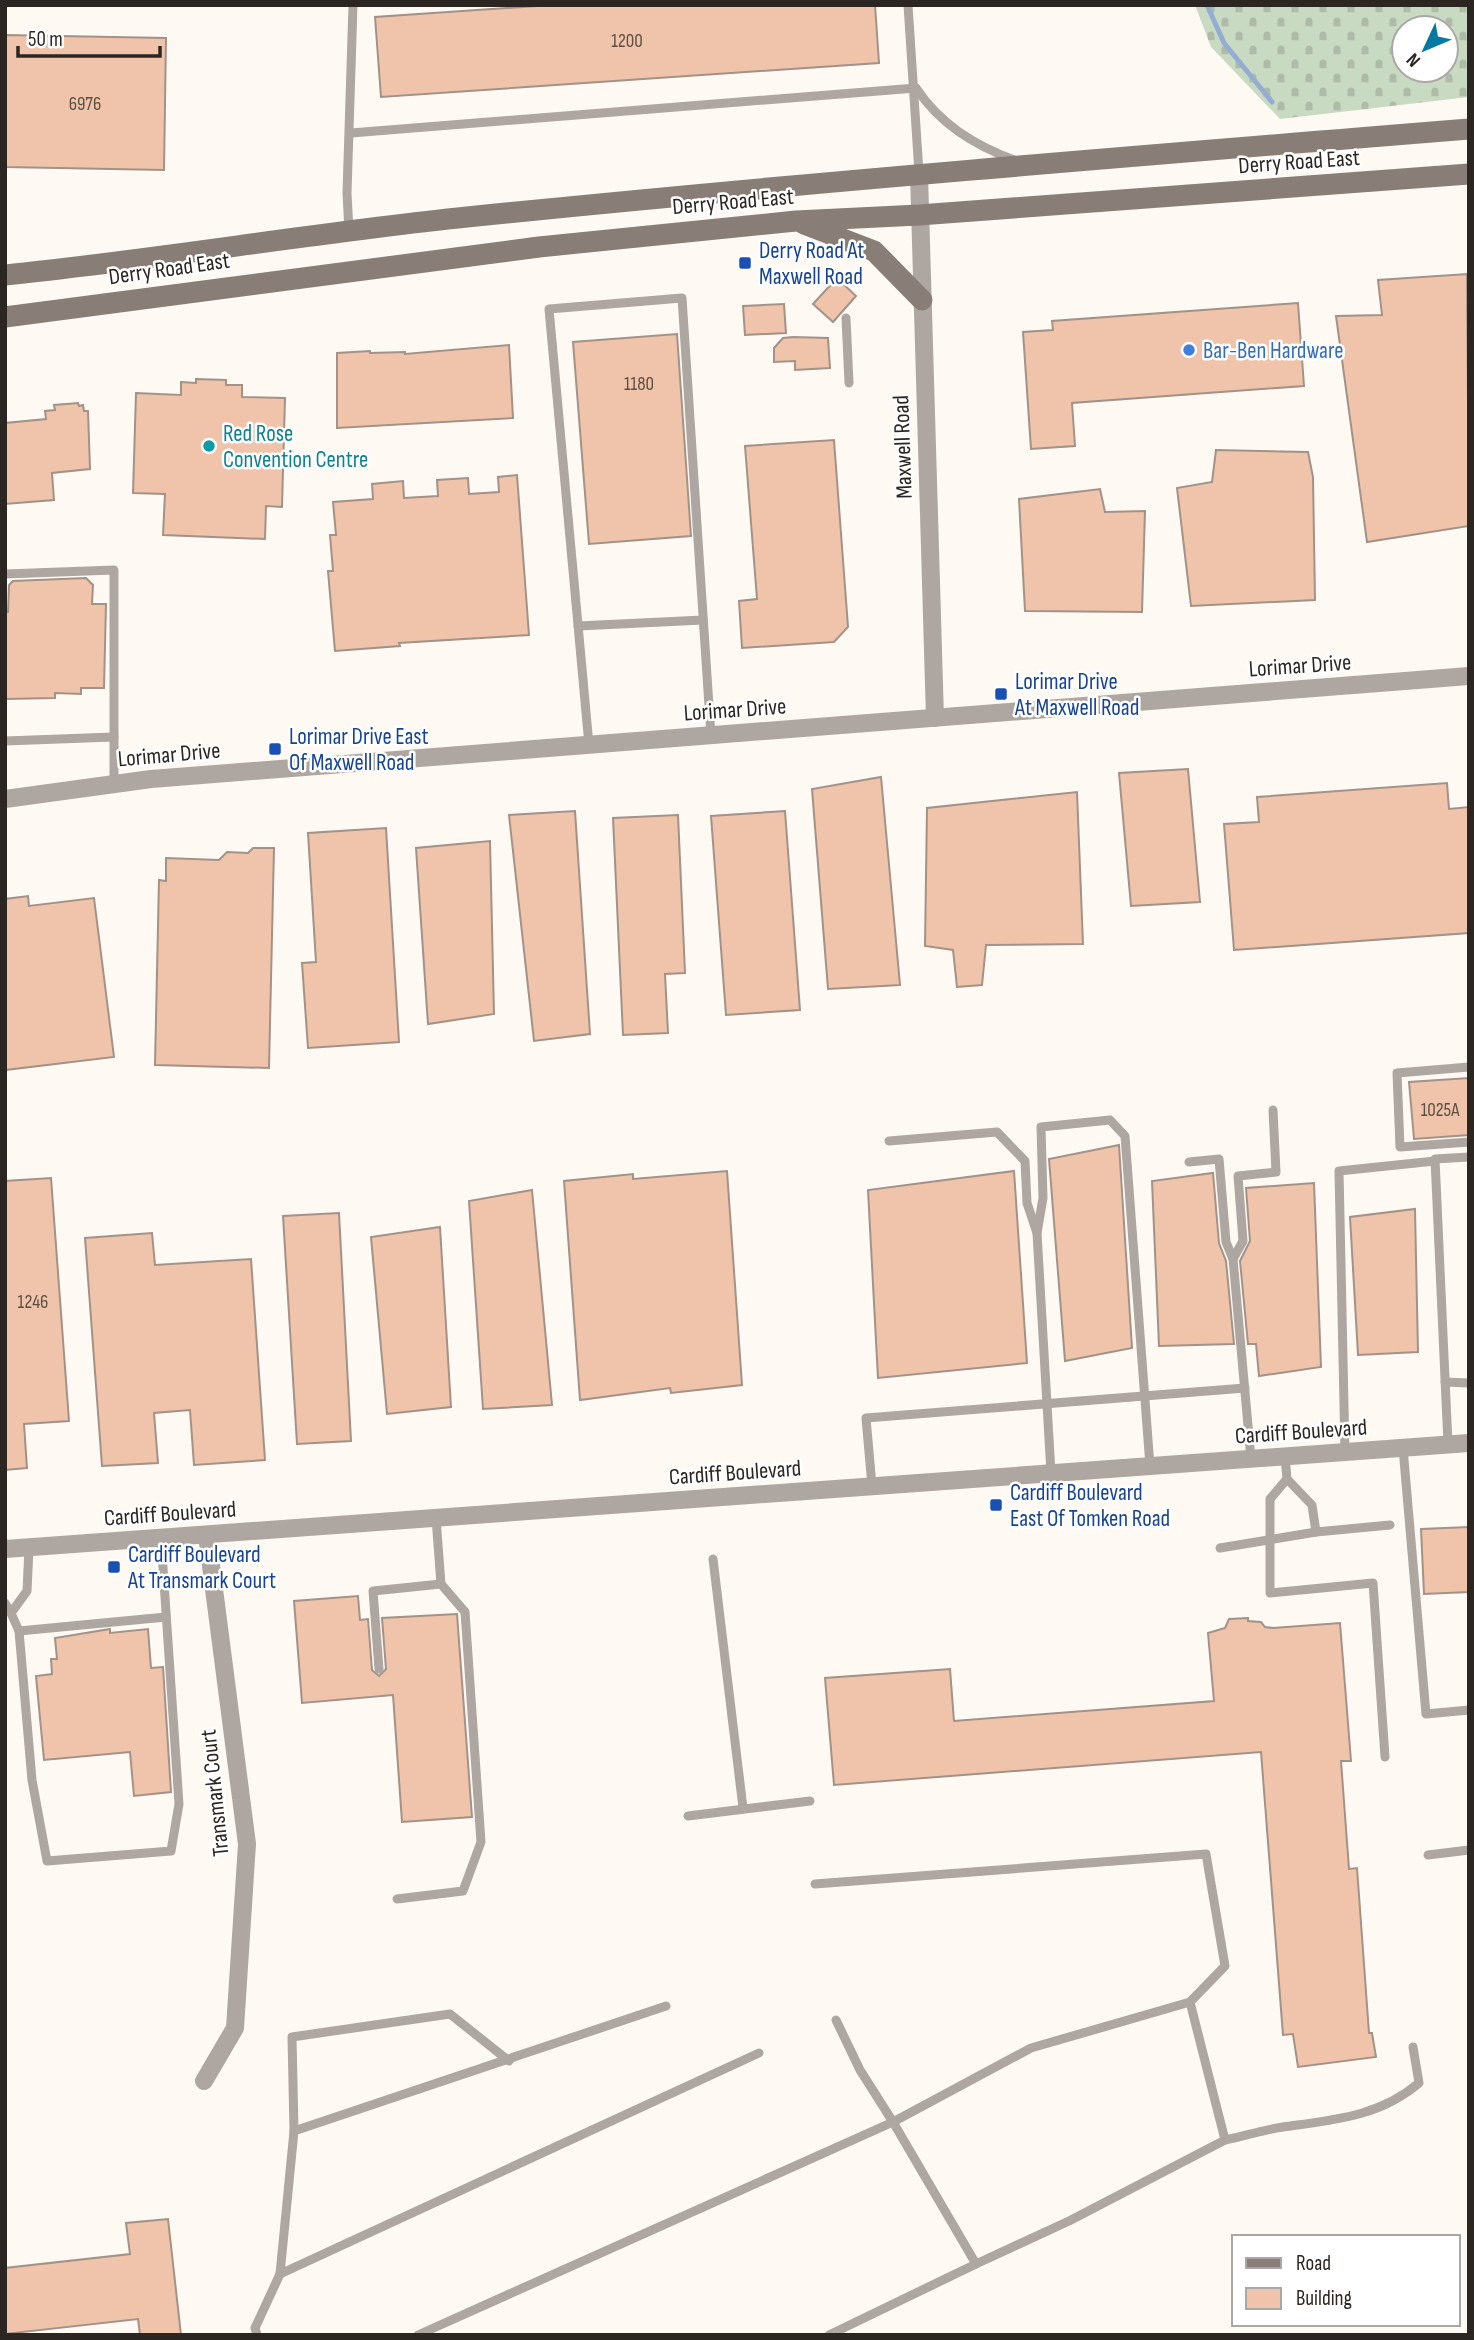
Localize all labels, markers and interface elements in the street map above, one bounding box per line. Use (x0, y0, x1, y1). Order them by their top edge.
scale bar (18, 14, 159, 58)
north arrow (1390, 14, 1460, 84)
text: 50 m (28, 27, 63, 52)
house number: 1200 (611, 30, 643, 53)
text: N (1402, 48, 1426, 71)
house number: 6976 (69, 93, 101, 116)
street label: Derry Road East (1237, 144, 1361, 180)
street label: Derry Road East (671, 183, 795, 221)
place label: Derry Road At Maxwell Road (759, 237, 864, 291)
street label: Derry Road East (107, 247, 231, 291)
marker: Derry Road At Maxwell Road (737, 255, 753, 271)
place label: Bar-Ben Hardware (1203, 337, 1343, 365)
marker: Bar-Ben Hardware (1181, 342, 1197, 358)
house number: 1180 (624, 373, 654, 396)
street label: Maxwell Road (887, 395, 919, 499)
place label: Red Rose Convention Centre (223, 420, 368, 474)
marker: Red Rose Convention Centre (201, 438, 217, 454)
street label: Lorimar Drive (1248, 648, 1352, 684)
place label: Lorimar Drive At Maxwell Road (1014, 668, 1139, 722)
marker: Lorimar Drive At Maxwell Road (993, 686, 1009, 702)
street label: Lorimar Drive (683, 692, 787, 728)
place label: Lorimar Drive East Of Maxwell Road (289, 723, 429, 777)
street label: Lorimar Drive (117, 737, 221, 773)
marker: Lorimar Drive East Of Maxwell Road (267, 741, 283, 757)
house number: 1025A (1421, 1099, 1460, 1122)
house number: 1246 (18, 1291, 48, 1314)
street label: Cardiff Boulevard (1234, 1413, 1368, 1451)
street label: Cardiff Boulevard (668, 1454, 802, 1492)
place label: Cardiff Boulevard East Of Tomken Road (1010, 1479, 1170, 1533)
street label: Cardiff Boulevard (103, 1495, 237, 1533)
marker: Cardiff Boulevard East Of Tomken Road (988, 1497, 1004, 1513)
place label: Cardiff Boulevard At Transmark Court (127, 1541, 276, 1595)
marker: Cardiff Boulevard At Transmark Court (106, 1559, 122, 1575)
street label: Transmark Court (194, 1728, 236, 1858)
legend (1232, 2235, 1460, 2326)
text: Road (1296, 2251, 1331, 2276)
text: Building (1296, 2286, 1352, 2311)

